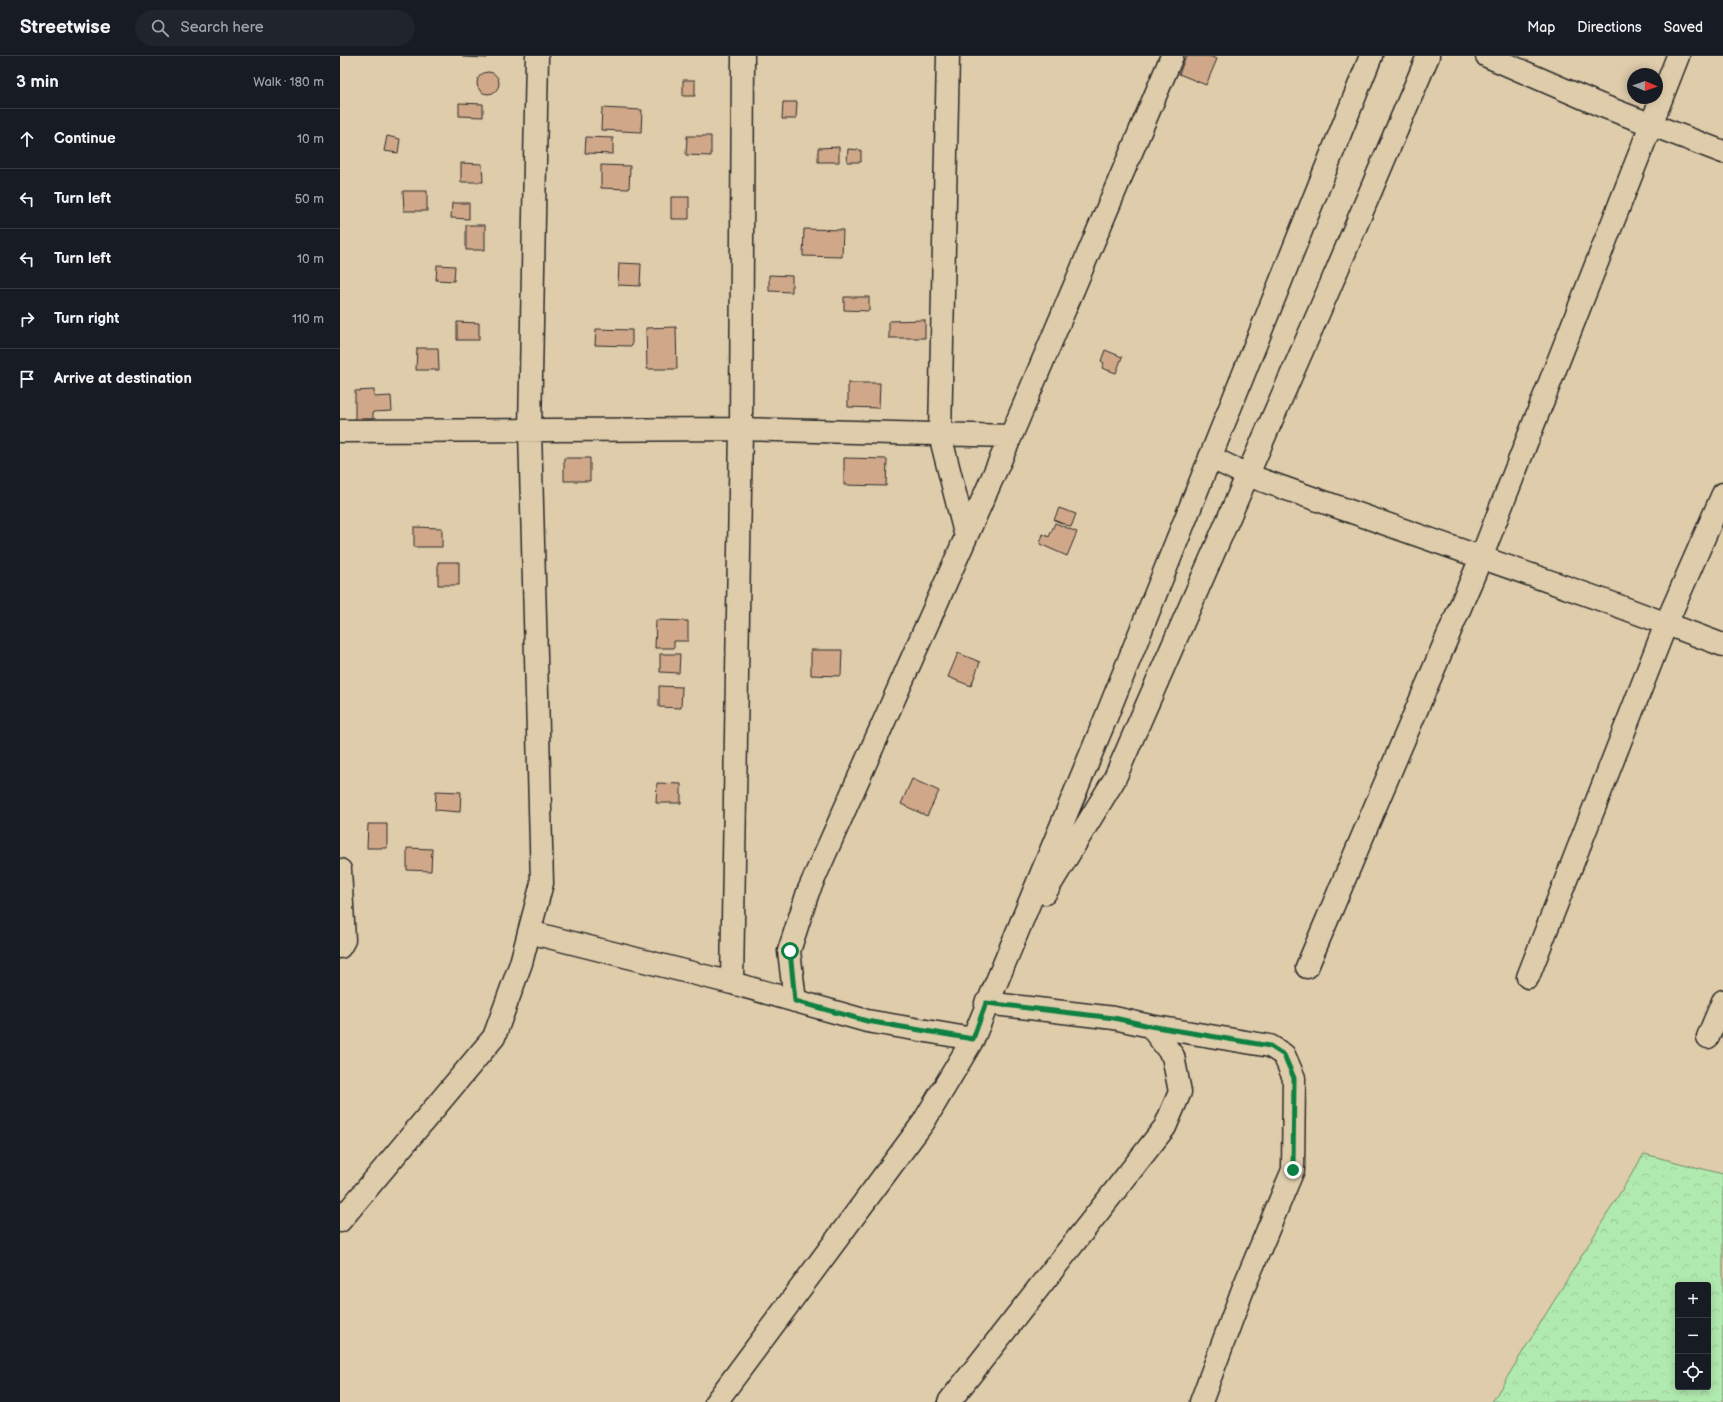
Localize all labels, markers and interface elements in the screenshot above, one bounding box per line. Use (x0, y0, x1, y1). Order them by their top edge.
search box (135, 10, 415, 46)
text: Streetwise (20, 16, 111, 39)
icon: search (149, 17, 171, 39)
text: Search here (181, 18, 264, 37)
text: Map (1527, 19, 1555, 36)
text: Directions (1577, 19, 1642, 36)
text: Saved (1664, 19, 1703, 36)
north arrow (1627, 68, 1663, 104)
text: 3 min (16, 72, 59, 92)
text: Walk · 180 m (253, 74, 324, 90)
icon: ahead (16, 128, 38, 150)
text: Continue (54, 129, 116, 148)
text: 10 m (297, 131, 324, 147)
icon: left (16, 188, 38, 210)
text: Turn left (54, 189, 111, 208)
text: 50 m (295, 191, 324, 207)
icon: left (16, 248, 38, 270)
text: Turn left (54, 249, 111, 268)
text: 10 m (297, 251, 324, 267)
icon: right (16, 308, 38, 330)
text: Turn right (54, 309, 119, 328)
text: 110 m (292, 311, 324, 327)
icon: arrive (16, 368, 38, 390)
text: Arrive at destination (54, 369, 192, 388)
route start (781, 942, 799, 960)
route end (1284, 1161, 1302, 1179)
map controls (1675, 1282, 1711, 1390)
button: + (1675, 1282, 1711, 1318)
button: − (1675, 1318, 1711, 1354)
button: locate (1675, 1354, 1711, 1390)

